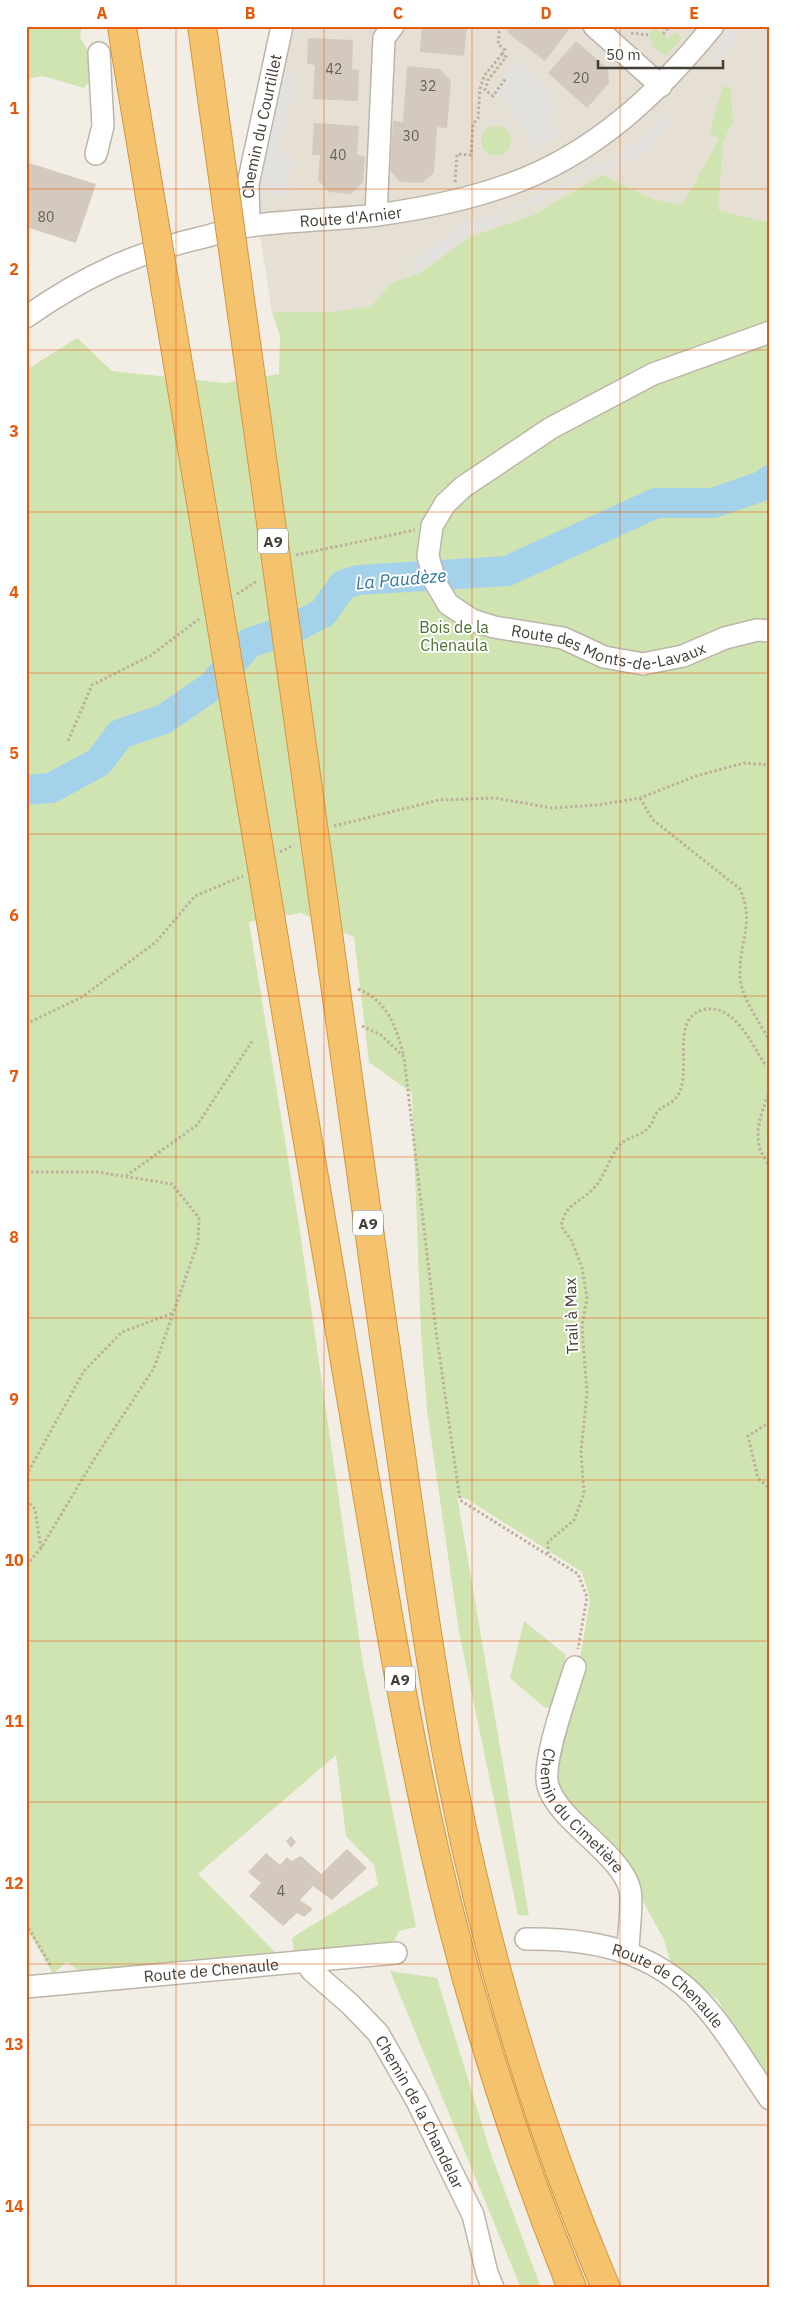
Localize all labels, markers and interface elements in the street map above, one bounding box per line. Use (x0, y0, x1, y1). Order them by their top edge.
text: A (97, 3, 108, 23)
text: B (245, 3, 256, 23)
text: C (393, 3, 403, 23)
text: D (540, 3, 552, 23)
text: E (689, 3, 699, 23)
scale bar (598, 38, 724, 70)
text: 50 m (606, 45, 641, 64)
street label: Chemin du Courtillet (238, 52, 286, 199)
house number: 42 (326, 60, 342, 78)
house number: 20 (573, 69, 589, 87)
house number: 32 (420, 77, 436, 95)
text: 1 (9, 98, 19, 118)
house number: 30 (403, 127, 419, 145)
house number: 40 (330, 146, 346, 164)
street label: Route d'Arnier (299, 201, 403, 231)
house number: 80 (38, 208, 54, 226)
text: 2 (9, 259, 19, 279)
text: 3 (9, 421, 19, 441)
road number: A9 (258, 528, 288, 554)
water label: La Paudèze (355, 564, 447, 594)
text: 4 (9, 582, 19, 602)
park label: Bois de la Chenaula (419, 617, 489, 655)
street label: Route des Monts-de-Lavaux (510, 620, 709, 674)
text: 5 (9, 743, 19, 763)
text: 6 (9, 905, 19, 925)
text: 7 (9, 1066, 19, 1086)
road number: A9 (353, 1210, 383, 1236)
text: 8 (9, 1227, 19, 1247)
street label: Trail à Max (560, 1277, 582, 1355)
text: 9 (9, 1389, 19, 1409)
text: 10 (4, 1550, 24, 1570)
road number: A9 (385, 1666, 415, 1692)
text: 11 (4, 1711, 24, 1731)
street label: Chemin du Cimetière (536, 1746, 629, 1877)
text: 12 (4, 1873, 24, 1893)
house number: 4 (277, 1882, 285, 1900)
street label: Route de Chenaule (610, 1939, 728, 2032)
street label: Route de Chenaule (143, 1954, 280, 1986)
street label: Chemin de la Chandelar (371, 2032, 469, 2192)
text: 13 (4, 2034, 24, 2054)
text: 14 (4, 2196, 24, 2216)

